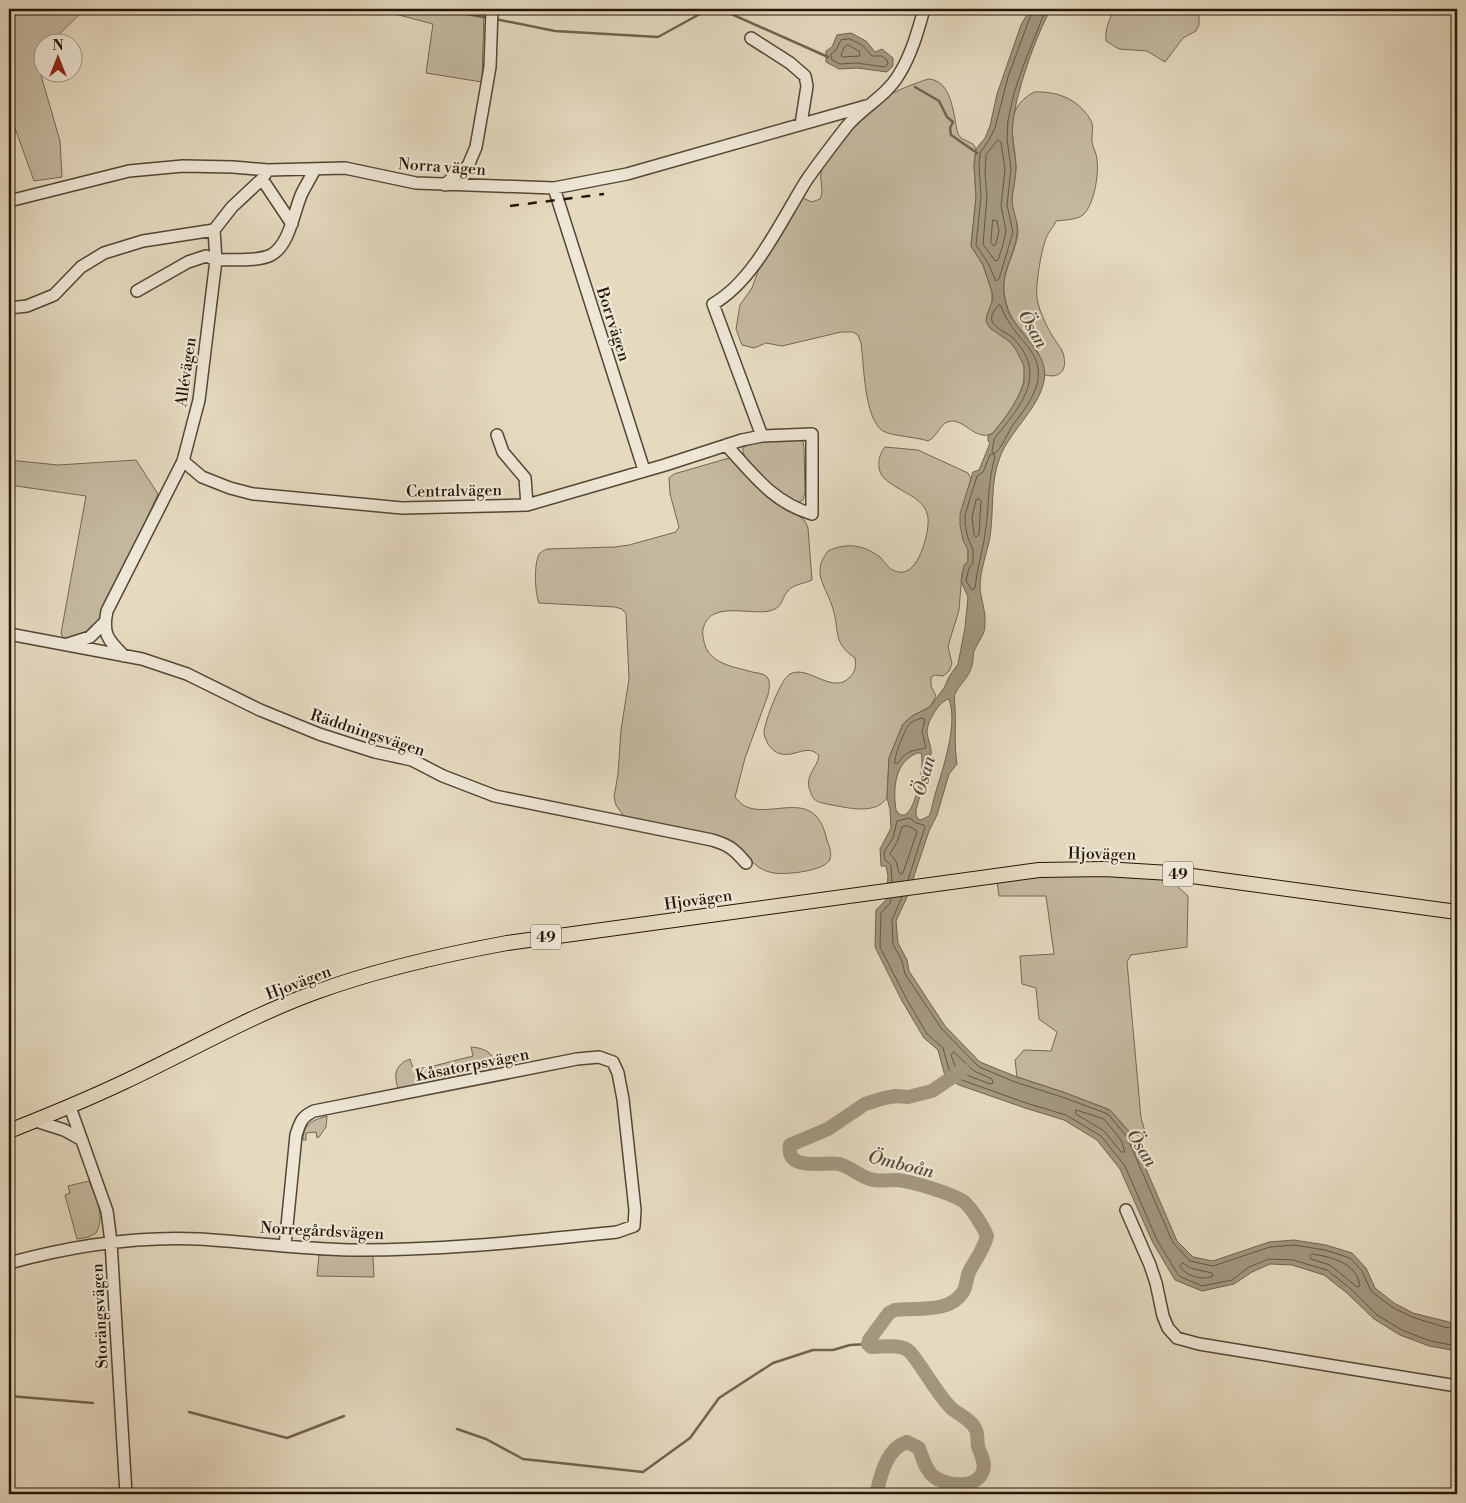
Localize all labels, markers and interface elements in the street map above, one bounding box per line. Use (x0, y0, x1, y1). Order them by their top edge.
north arrow (32, 32, 82, 82)
text: N (52, 37, 64, 55)
street label: Norra vägen (397, 154, 487, 180)
street label: Borrvägen (591, 284, 635, 364)
water label: Ösan (1012, 306, 1053, 353)
street label: Allévägen (171, 336, 201, 409)
street label: Centralvägen (406, 480, 503, 502)
street label: Räddningsvägen (308, 705, 428, 761)
water label: Ösan (908, 753, 941, 799)
street label: Hjovägen (1068, 843, 1137, 865)
road number: 49 (1163, 862, 1193, 886)
street label: Hjovägen (663, 885, 734, 915)
road number: 49 (531, 924, 561, 950)
street label: Hjovägen (263, 961, 334, 1005)
street label: Kåsatorpsvägen (414, 1044, 531, 1086)
water label: Ösan (1121, 1125, 1163, 1172)
water label: Ömboån (865, 1145, 937, 1184)
street label: Norregårdsvägen (259, 1218, 385, 1244)
street label: Storängsvägen (87, 1262, 113, 1369)

